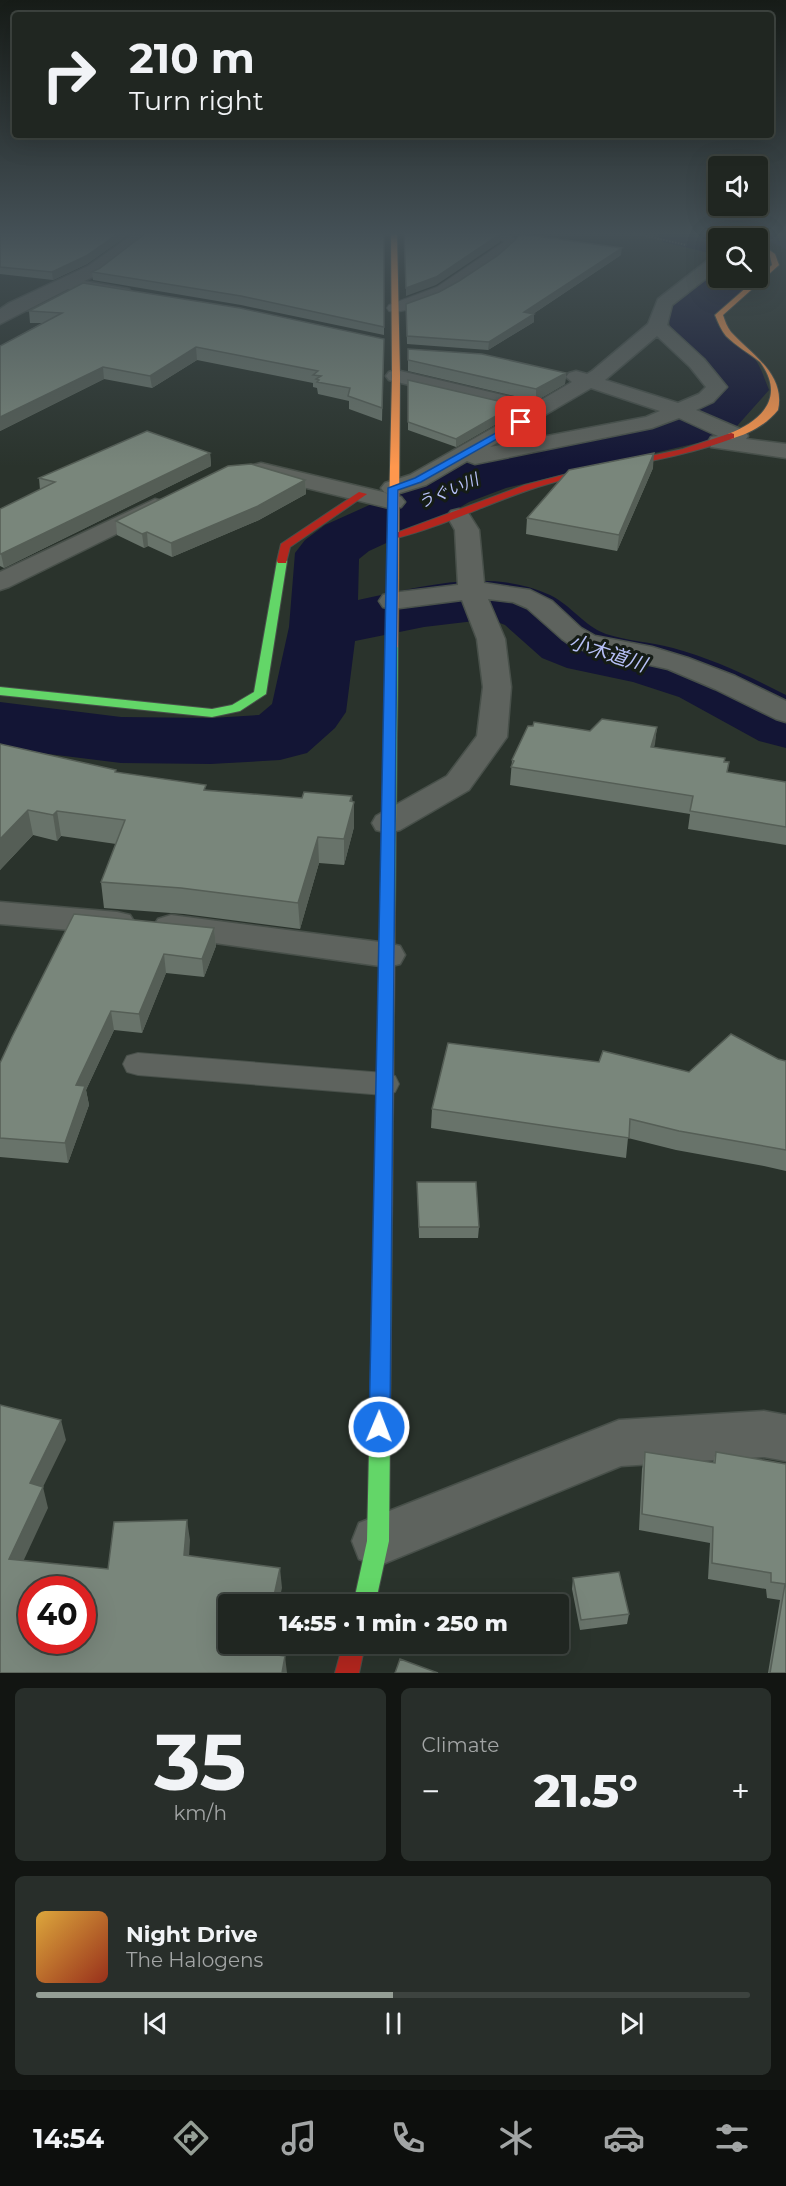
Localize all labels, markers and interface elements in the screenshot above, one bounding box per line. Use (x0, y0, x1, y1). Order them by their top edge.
text: 210 m (129, 32, 255, 84)
icon: right (30, 36, 108, 114)
text: Turn right (129, 84, 264, 117)
map controls (708, 156, 768, 288)
button: sound (708, 156, 768, 216)
button: search (708, 228, 768, 288)
pin (495, 396, 546, 447)
icon: arrive (504, 405, 537, 438)
water label: うぐい川 (415, 469, 483, 512)
water label: 小木道川 (566, 629, 652, 677)
position arrow (347, 1395, 411, 1459)
speed limit sign: 40 (18, 1576, 96, 1654)
text: 14:55 · 1 min · 250 m (279, 1610, 508, 1637)
text: 35 (154, 1714, 246, 1810)
text: Climate (422, 1733, 499, 1757)
text: 21.5° (534, 1763, 638, 1818)
text: − (422, 1771, 440, 1811)
text: + (731, 1771, 750, 1811)
text: km/h (174, 1801, 227, 1825)
text: Night Drive (126, 1921, 258, 1948)
text: The Halogens (126, 1948, 263, 1972)
icon: previous (139, 2007, 172, 2040)
icon: pause (377, 2007, 410, 2040)
icon: next (615, 2007, 648, 2040)
icon: directions (170, 2117, 212, 2159)
icon: music (278, 2117, 320, 2159)
icon: phone (387, 2117, 429, 2159)
icon: climate (495, 2117, 537, 2159)
icon: car (603, 2117, 645, 2159)
icon: filters (711, 2117, 753, 2159)
text: 14:54 (33, 2122, 104, 2155)

